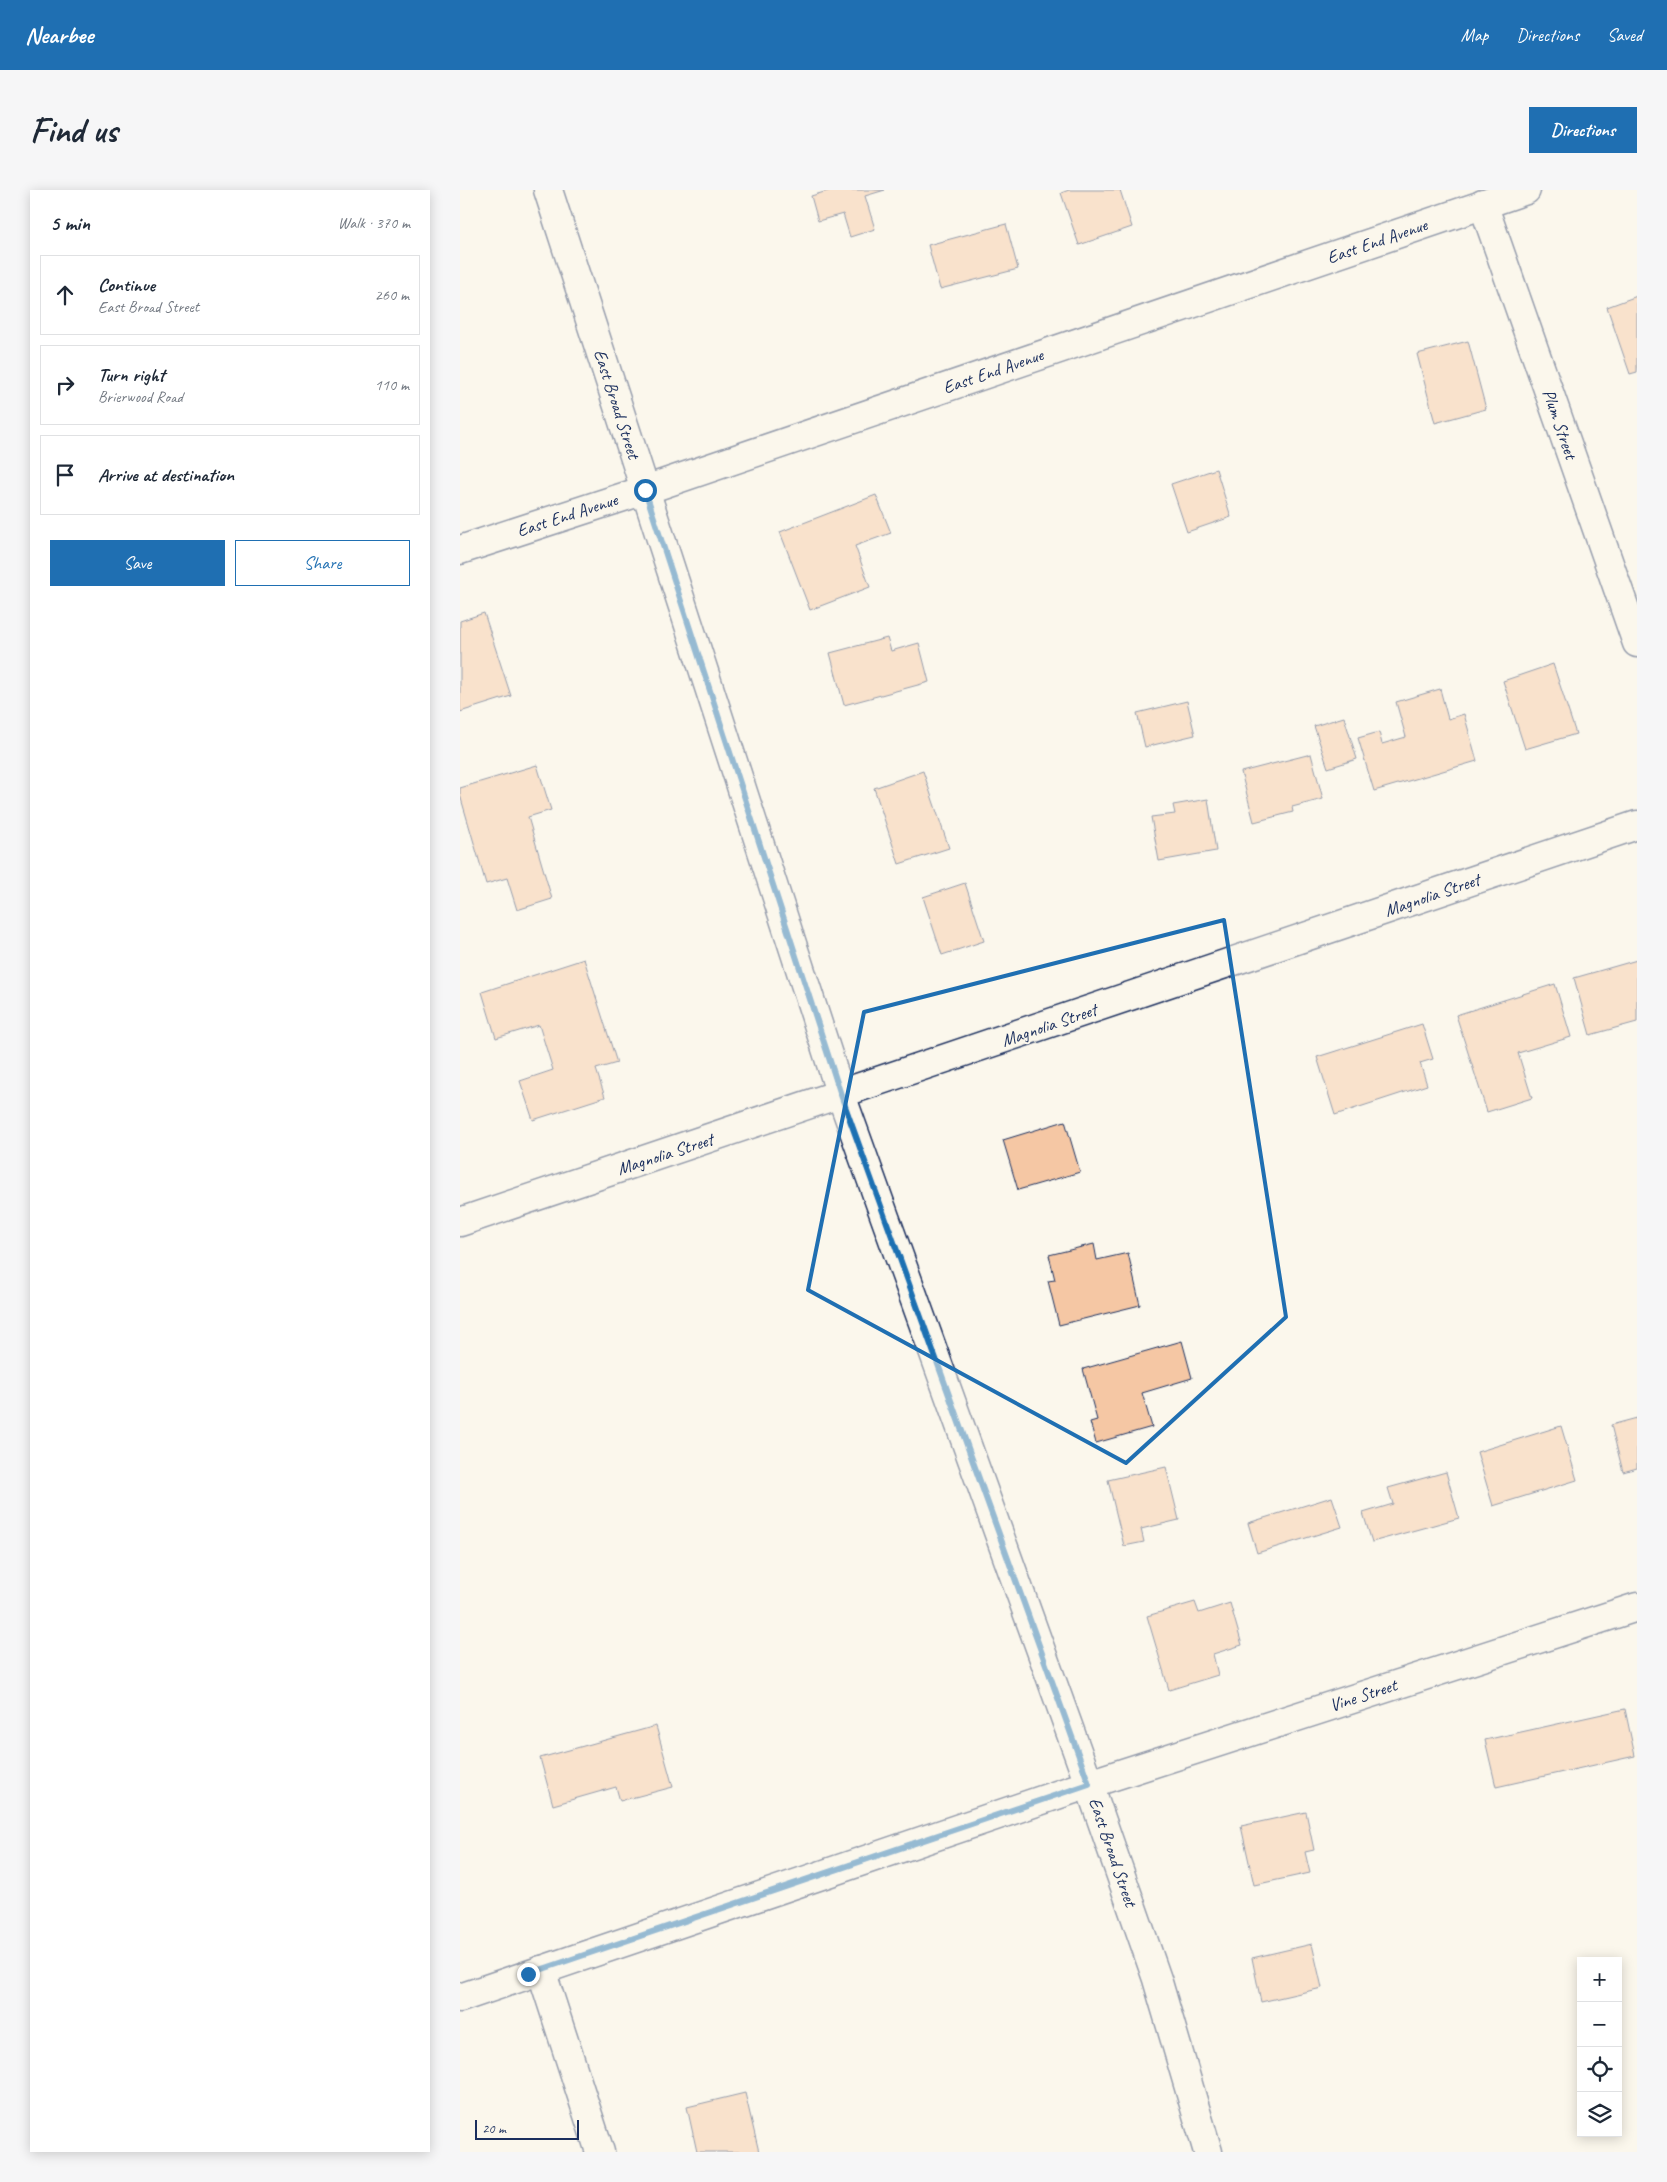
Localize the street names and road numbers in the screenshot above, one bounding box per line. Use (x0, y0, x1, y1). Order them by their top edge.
street label: East End Avenue (1324, 213, 1431, 268)
street label: East End Avenue (940, 343, 1047, 398)
street label: East Broad Street (589, 347, 646, 463)
street label: Plum Street (1538, 386, 1583, 464)
street label: East End Avenue (514, 488, 621, 542)
street label: Magnolia Street (1381, 867, 1485, 922)
street label: Magnolia Street (998, 997, 1102, 1052)
street label: Magnolia Street (614, 1127, 719, 1180)
street label: Vine Street (1327, 1673, 1401, 1716)
street label: East Broad Street (1084, 1795, 1143, 1911)

